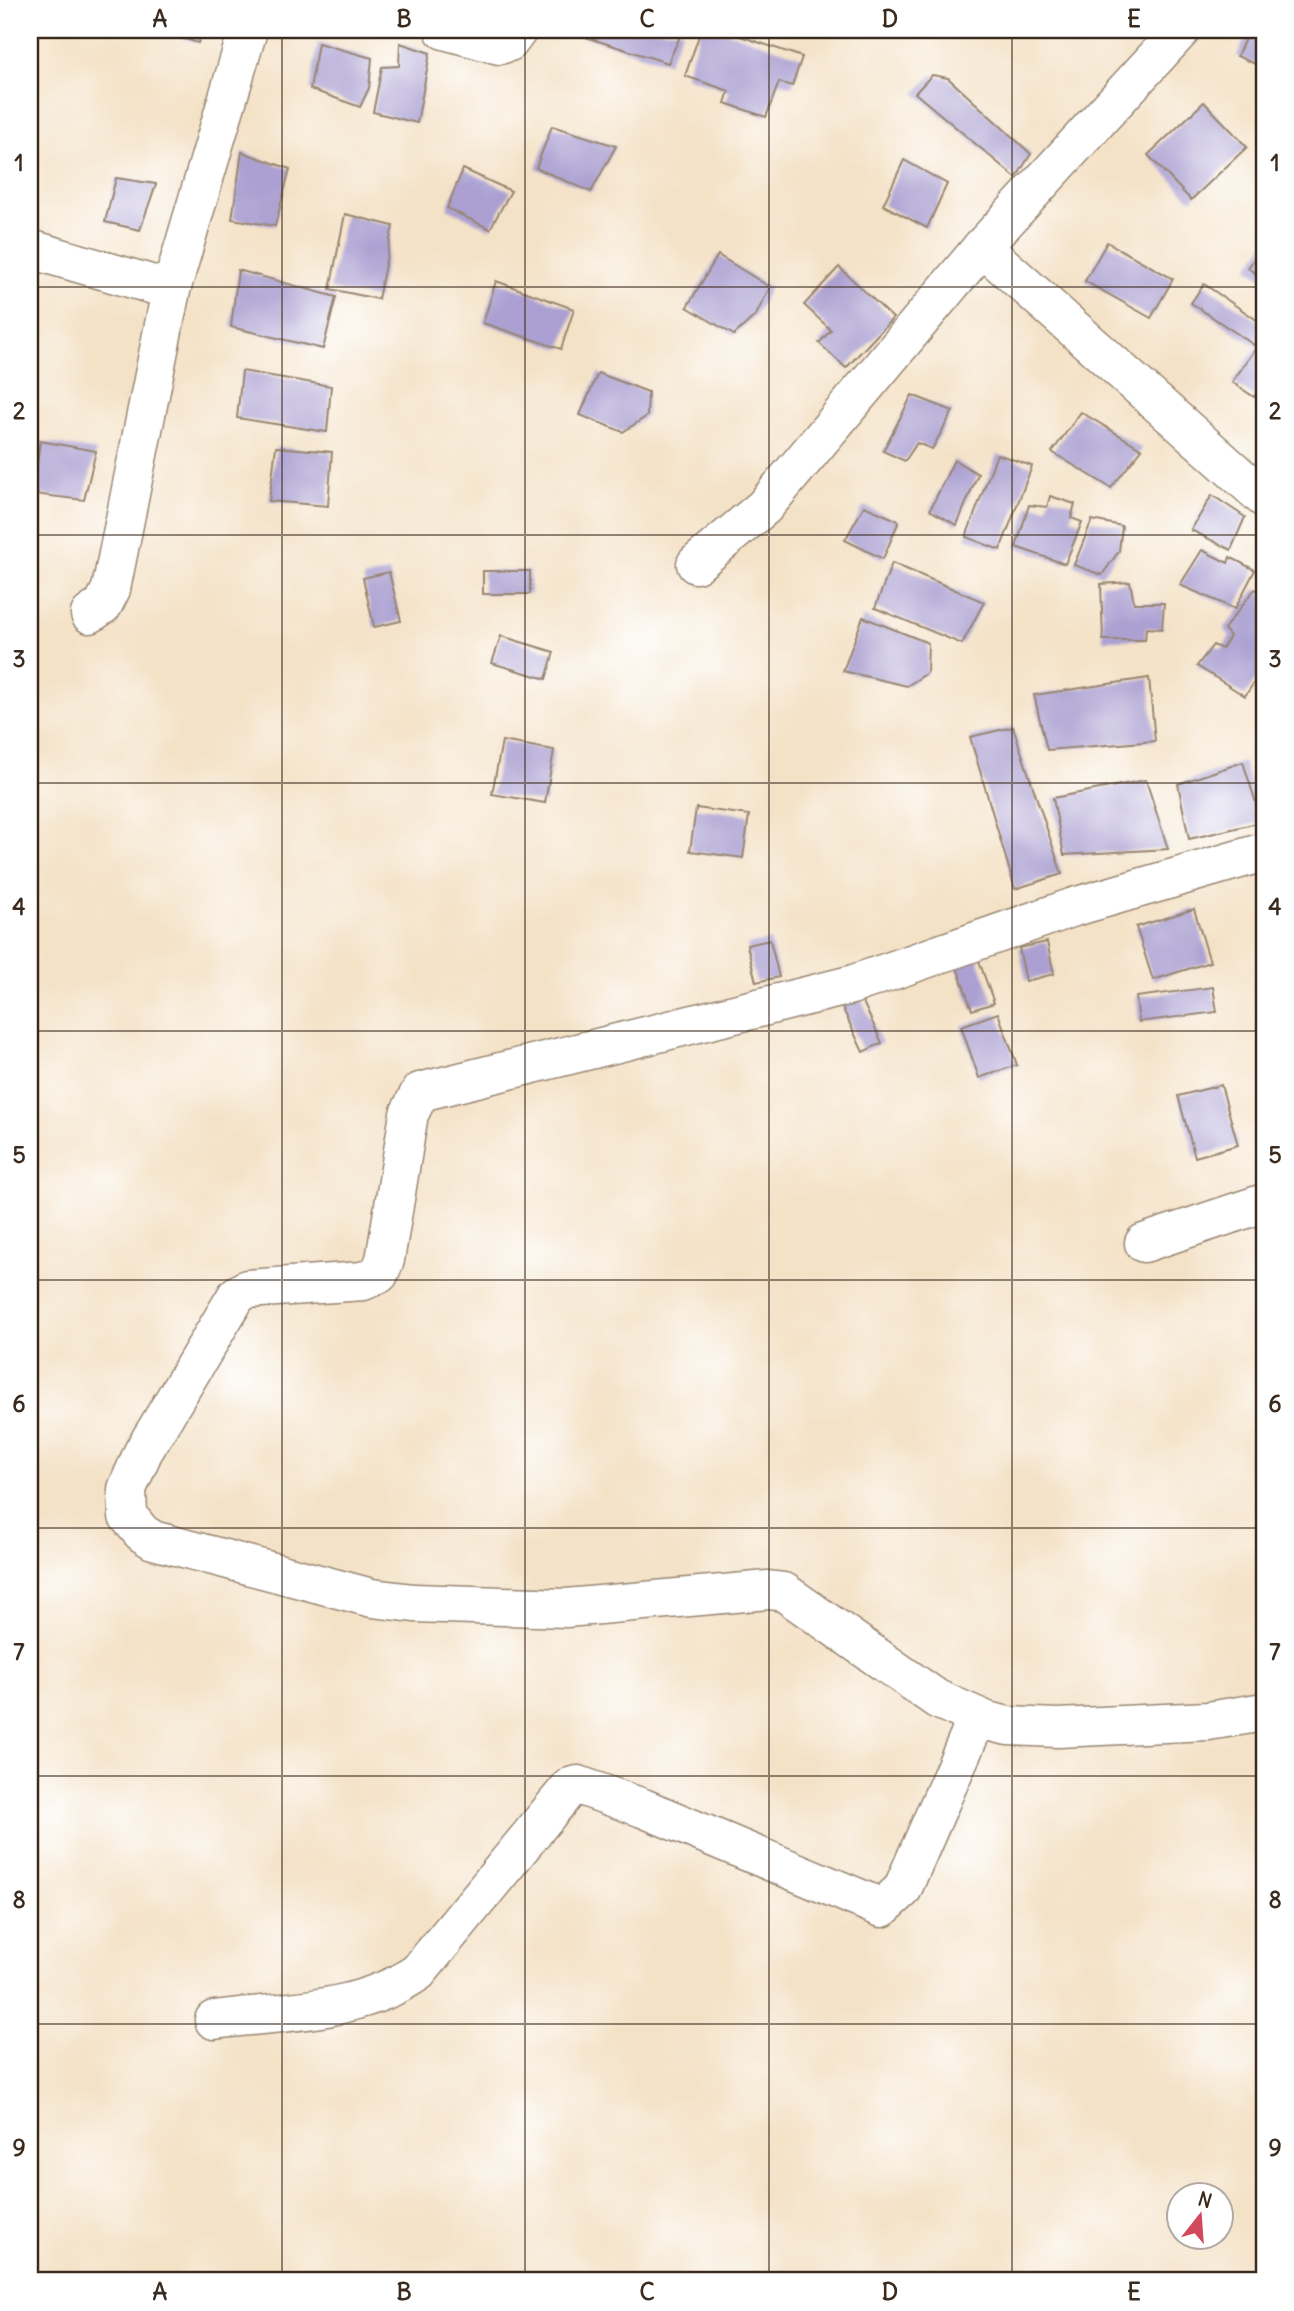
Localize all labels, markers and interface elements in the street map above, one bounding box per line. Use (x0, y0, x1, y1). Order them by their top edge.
text: A (153, 4, 168, 33)
text: B (396, 4, 412, 33)
text: C (639, 4, 655, 33)
text: D (882, 4, 898, 33)
text: E (1127, 4, 1141, 33)
text: 1 (14, 148, 24, 177)
text: 1 (1270, 148, 1280, 177)
text: 2 (13, 396, 26, 425)
text: 2 (1269, 396, 1282, 425)
text: 3 (12, 644, 26, 673)
text: 3 (1268, 644, 1282, 673)
text: 4 (12, 892, 26, 921)
text: 4 (1268, 892, 1282, 921)
text: 5 (12, 1140, 26, 1169)
text: 5 (1268, 1140, 1282, 1169)
text: 6 (12, 1389, 26, 1418)
text: 6 (1268, 1389, 1282, 1418)
text: 7 (13, 1637, 25, 1666)
text: 7 (1269, 1637, 1281, 1666)
text: 8 (12, 1885, 26, 1914)
text: 8 (1268, 1885, 1282, 1914)
text: 9 (12, 2133, 26, 2162)
text: 9 (1268, 2133, 1282, 2162)
north arrow (1164, 2182, 1234, 2252)
text: N (1195, 2186, 1215, 2213)
text: A (153, 2277, 168, 2306)
text: B (396, 2277, 412, 2306)
text: C (639, 2277, 655, 2306)
text: D (882, 2277, 898, 2306)
text: E (1127, 2277, 1141, 2306)

